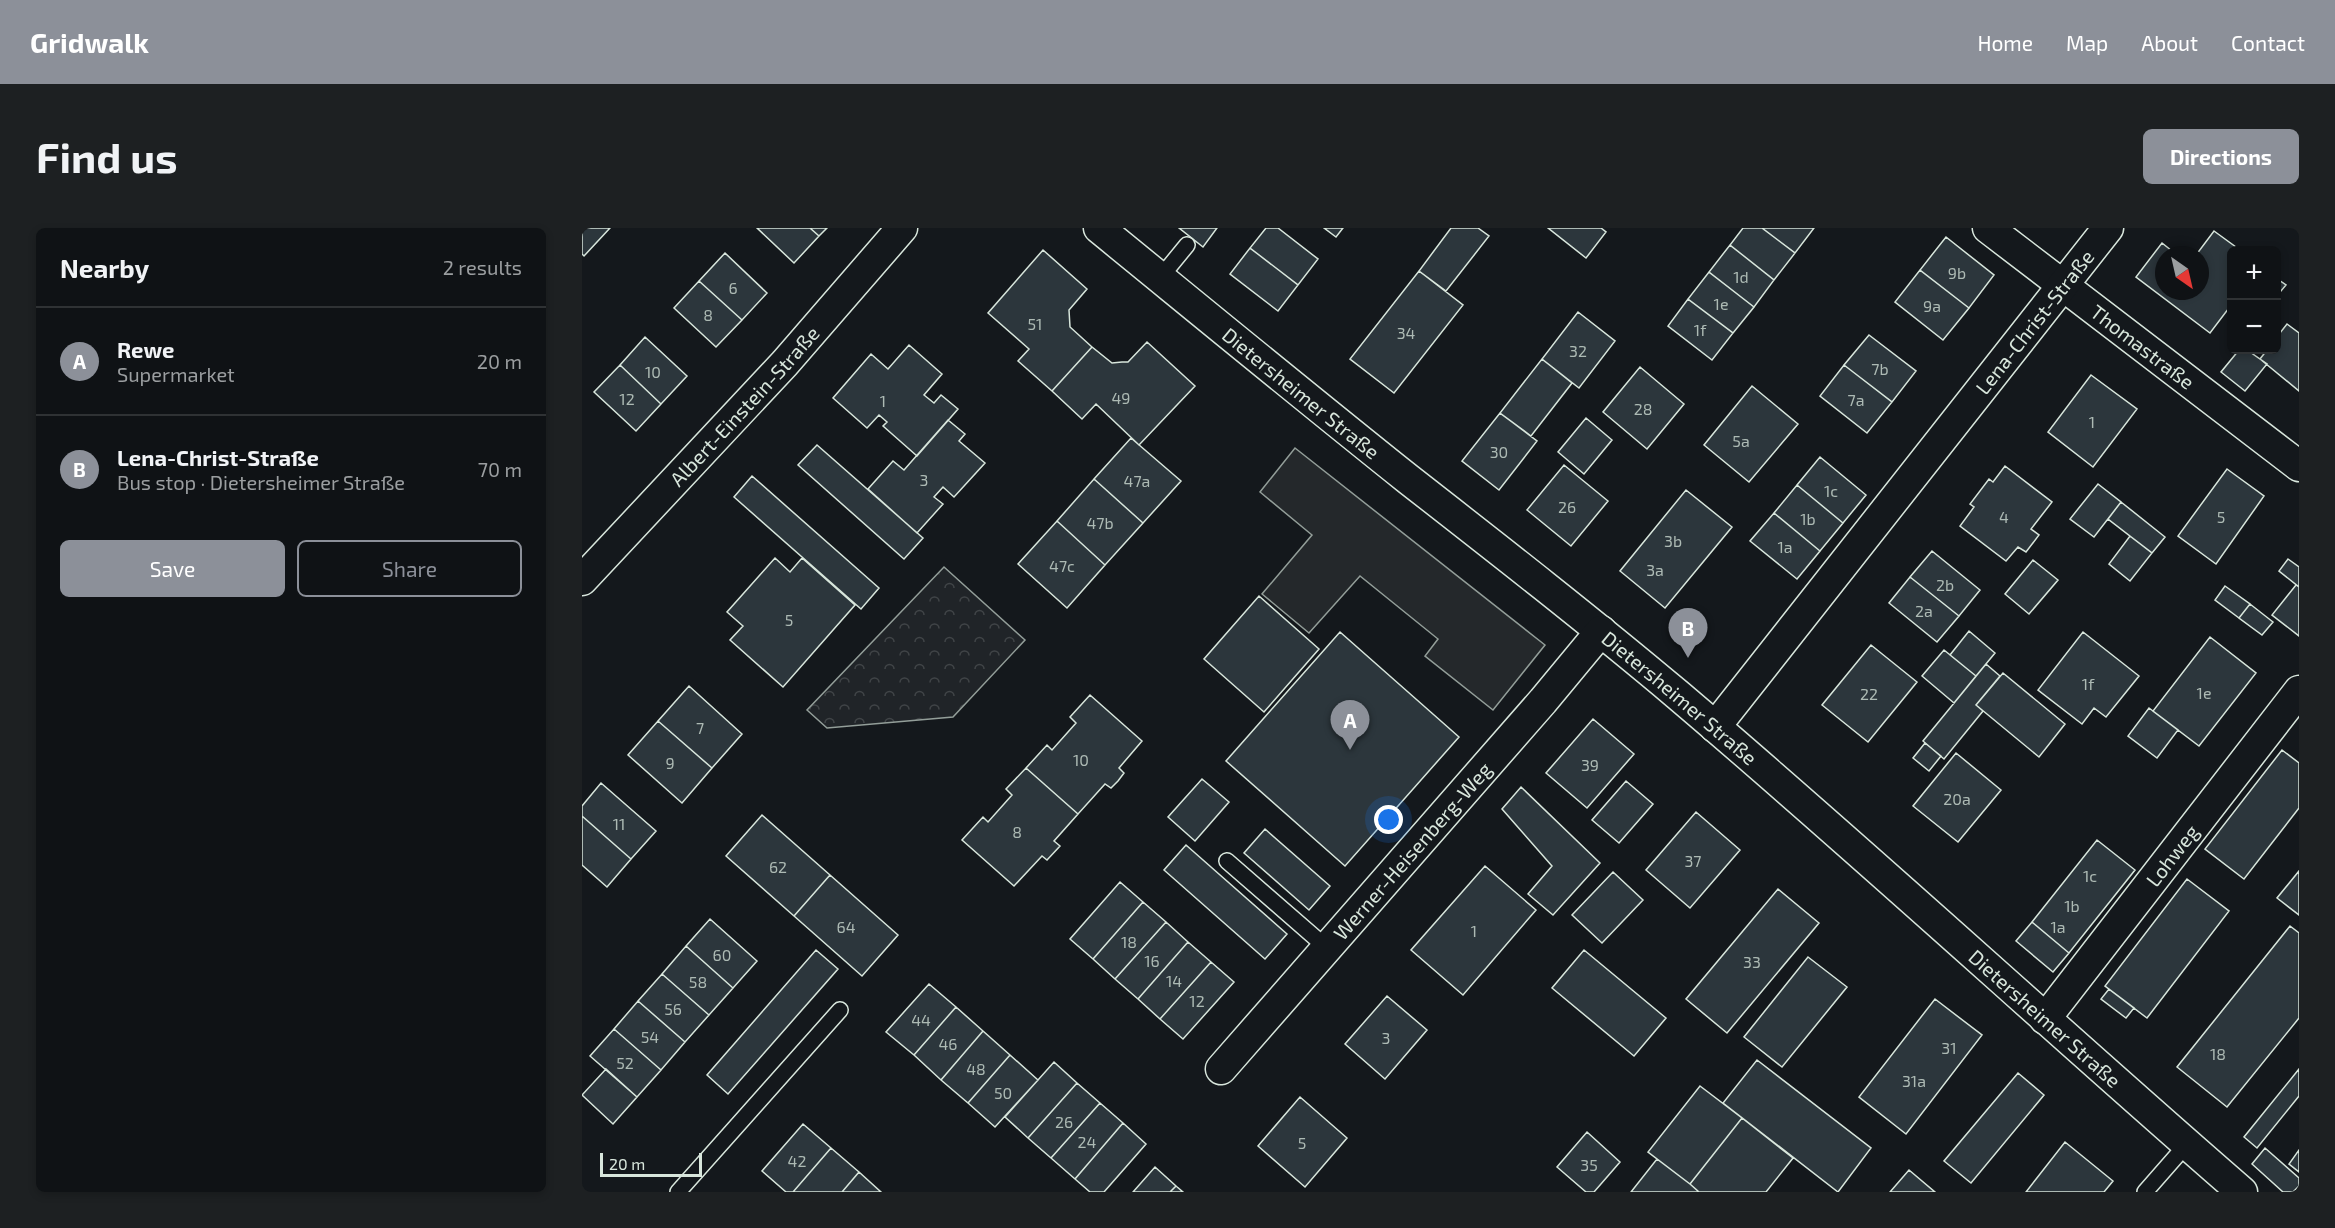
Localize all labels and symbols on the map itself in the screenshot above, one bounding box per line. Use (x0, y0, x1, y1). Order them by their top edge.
street label: Lena-Christ-Straße (1970, 245, 2098, 399)
north arrow (2155, 246, 2209, 300)
house number: 9b (1948, 263, 1966, 282)
house number: 1d (1733, 267, 1749, 286)
house number: 6 (728, 278, 738, 297)
house number: 1e (1714, 294, 1728, 313)
house number: 9a (1923, 296, 1941, 315)
street label: Thomastraße (2086, 299, 2199, 394)
house number: 8 (703, 305, 713, 324)
house number: 51 (1028, 314, 1042, 333)
house number: 1f (1694, 320, 1707, 339)
street label: Albert-Einstein-Straße (664, 321, 824, 491)
street label: Dietersheimer Straße (1218, 322, 1385, 464)
house number: 34 (1397, 323, 1416, 342)
house number: 32 (1569, 341, 1587, 360)
house number: 7b (1871, 359, 1889, 378)
house number: 10 (645, 362, 661, 381)
house number: 49 (1112, 388, 1131, 407)
house number: 12 (619, 389, 635, 408)
house number: 7a (1848, 390, 1864, 409)
house number: 1 (880, 391, 886, 410)
house number: 28 (1634, 399, 1652, 418)
house number: 1 (2089, 412, 2095, 431)
house number: 5a (1732, 431, 1750, 450)
house number: 30 (1490, 442, 1508, 461)
house number: 3 (920, 470, 928, 489)
house number: 47a (1124, 471, 1150, 490)
house number: 1c (1824, 481, 1838, 500)
house number: 26 (1558, 497, 1576, 516)
house number: 4 (1999, 507, 2009, 526)
house number: 5 (2217, 507, 2225, 526)
house number: 1b (1800, 509, 1816, 528)
house number: 47b (1086, 513, 1114, 532)
house number: 3b (1664, 531, 1682, 550)
house number: 1a (1777, 537, 1793, 556)
house number: 47c (1049, 556, 1075, 575)
house number: 3a (1646, 560, 1664, 579)
house number: 2b (1936, 575, 1954, 594)
house number: 2a (1915, 601, 1933, 620)
pin: B (1668, 608, 1708, 658)
house number: 5 (785, 610, 793, 629)
street label: Dietersheimer Straße (1598, 626, 1762, 770)
house number: 1f (2082, 674, 2095, 693)
house number: 1e (2197, 683, 2211, 702)
house number: 22 (1860, 684, 1878, 703)
pin: A (1330, 700, 1370, 750)
house number: 7 (696, 718, 704, 737)
house number: 10 (1073, 750, 1089, 769)
house number: 9 (665, 753, 675, 772)
house number: 39 (1581, 755, 1599, 774)
street label: Werner-Heisenberg-Weg (1328, 757, 1496, 944)
house number: 20a (1943, 789, 1971, 808)
your location (1374, 805, 1403, 834)
house number: 11 (613, 814, 625, 833)
street label: Lohweg (2140, 820, 2203, 891)
house number: 8 (1012, 822, 1022, 841)
house number: 37 (1684, 851, 1702, 870)
house number: 62 (769, 857, 787, 876)
house number: 1c (2083, 866, 2097, 885)
house number: 1b (2064, 896, 2080, 915)
house number: 64 (837, 917, 856, 936)
house number: 1a (2050, 917, 2066, 936)
house number: 1 (1471, 921, 1477, 940)
house number: 18 (1121, 932, 1137, 951)
street label: Dietersheimer Straße (1964, 944, 2126, 1092)
house number: 60 (713, 945, 731, 964)
house number: 16 (1144, 951, 1160, 970)
house number: 33 (1743, 952, 1761, 971)
house number: 14 (1166, 971, 1182, 990)
house number: 58 (689, 972, 707, 991)
house number: 12 (1189, 991, 1205, 1010)
house number: 56 (664, 999, 682, 1018)
house number: 44 (911, 1010, 931, 1029)
house number: 54 (641, 1027, 659, 1046)
house number: 3 (1382, 1028, 1390, 1047)
house number: 46 (939, 1034, 958, 1053)
house number: 31 (1941, 1038, 1957, 1057)
house number: 18 (2210, 1044, 2226, 1063)
house number: 52 (616, 1053, 634, 1072)
house number: 48 (966, 1059, 986, 1078)
house number: 31a (1902, 1071, 1926, 1090)
house number: 50 (994, 1083, 1012, 1102)
house number: 26 (1055, 1112, 1073, 1131)
house number: 24 (1078, 1132, 1097, 1151)
house number: 5 (1298, 1133, 1306, 1152)
scale bar (600, 1150, 702, 1178)
house number: 42 (788, 1151, 806, 1170)
house number: 35 (1580, 1155, 1598, 1174)

